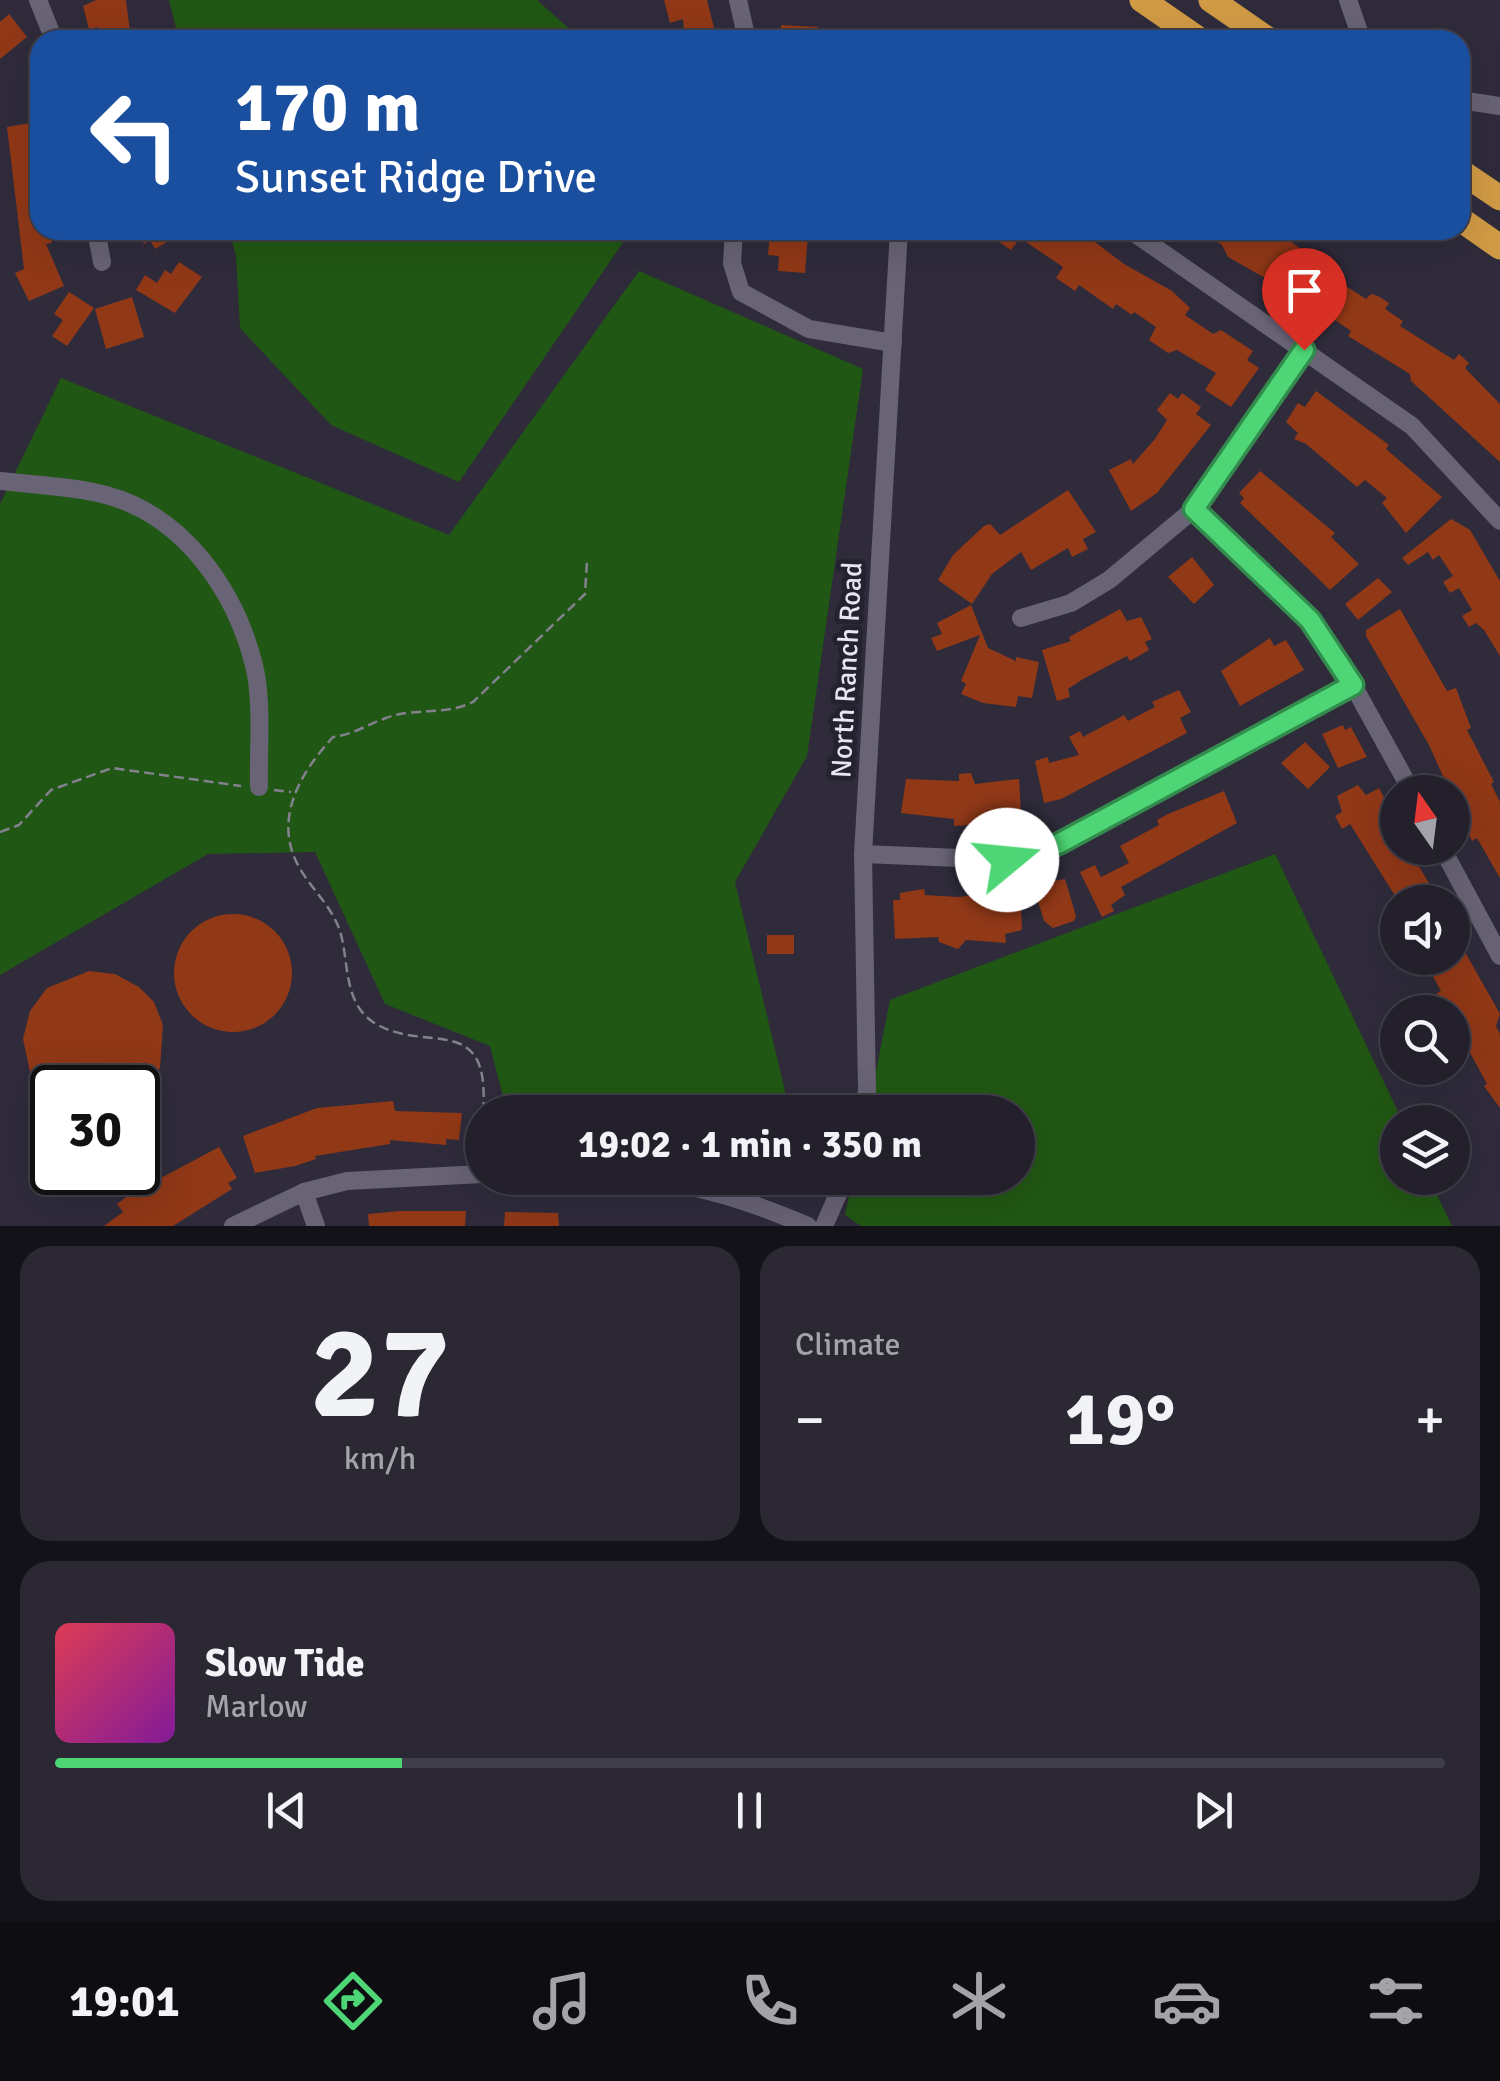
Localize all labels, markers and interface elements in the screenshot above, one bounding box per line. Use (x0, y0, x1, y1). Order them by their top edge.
text: 170 m (235, 64, 420, 150)
icon: left (70, 70, 200, 200)
text: Sunset Ridge Drive (235, 150, 597, 205)
pin (1262, 248, 1347, 351)
icon: arrive (1277, 263, 1332, 318)
street label: North Ranch Road (824, 561, 870, 779)
north arrow (1380, 775, 1470, 865)
map controls (1380, 775, 1470, 1195)
position arrow (955, 808, 1059, 912)
button: sound (1380, 885, 1470, 975)
button: search (1380, 995, 1470, 1085)
speed limit sign: 30 (30, 1065, 160, 1195)
button: layers (1380, 1105, 1470, 1195)
text: 19:02 · 1 min · 350 m (578, 1121, 922, 1168)
text: 27 (310, 1294, 450, 1454)
text: Climate (795, 1325, 901, 1364)
text: 19° (1065, 1373, 1176, 1466)
text: − (795, 1386, 825, 1454)
text: + (1415, 1386, 1445, 1454)
text: km/h (344, 1439, 416, 1478)
text: Slow Tide (205, 1640, 365, 1687)
text: Marlow (205, 1687, 307, 1726)
icon: previous (259, 1783, 314, 1838)
icon: pause (722, 1783, 777, 1838)
icon: next (1186, 1783, 1241, 1838)
icon: directions (318, 1966, 388, 2036)
icon: music (527, 1966, 597, 2036)
icon: phone (735, 1966, 805, 2036)
icon: climate (944, 1966, 1014, 2036)
icon: car (1152, 1966, 1222, 2036)
icon: filters (1361, 1966, 1431, 2036)
text: 19:01 (69, 1974, 180, 2029)

